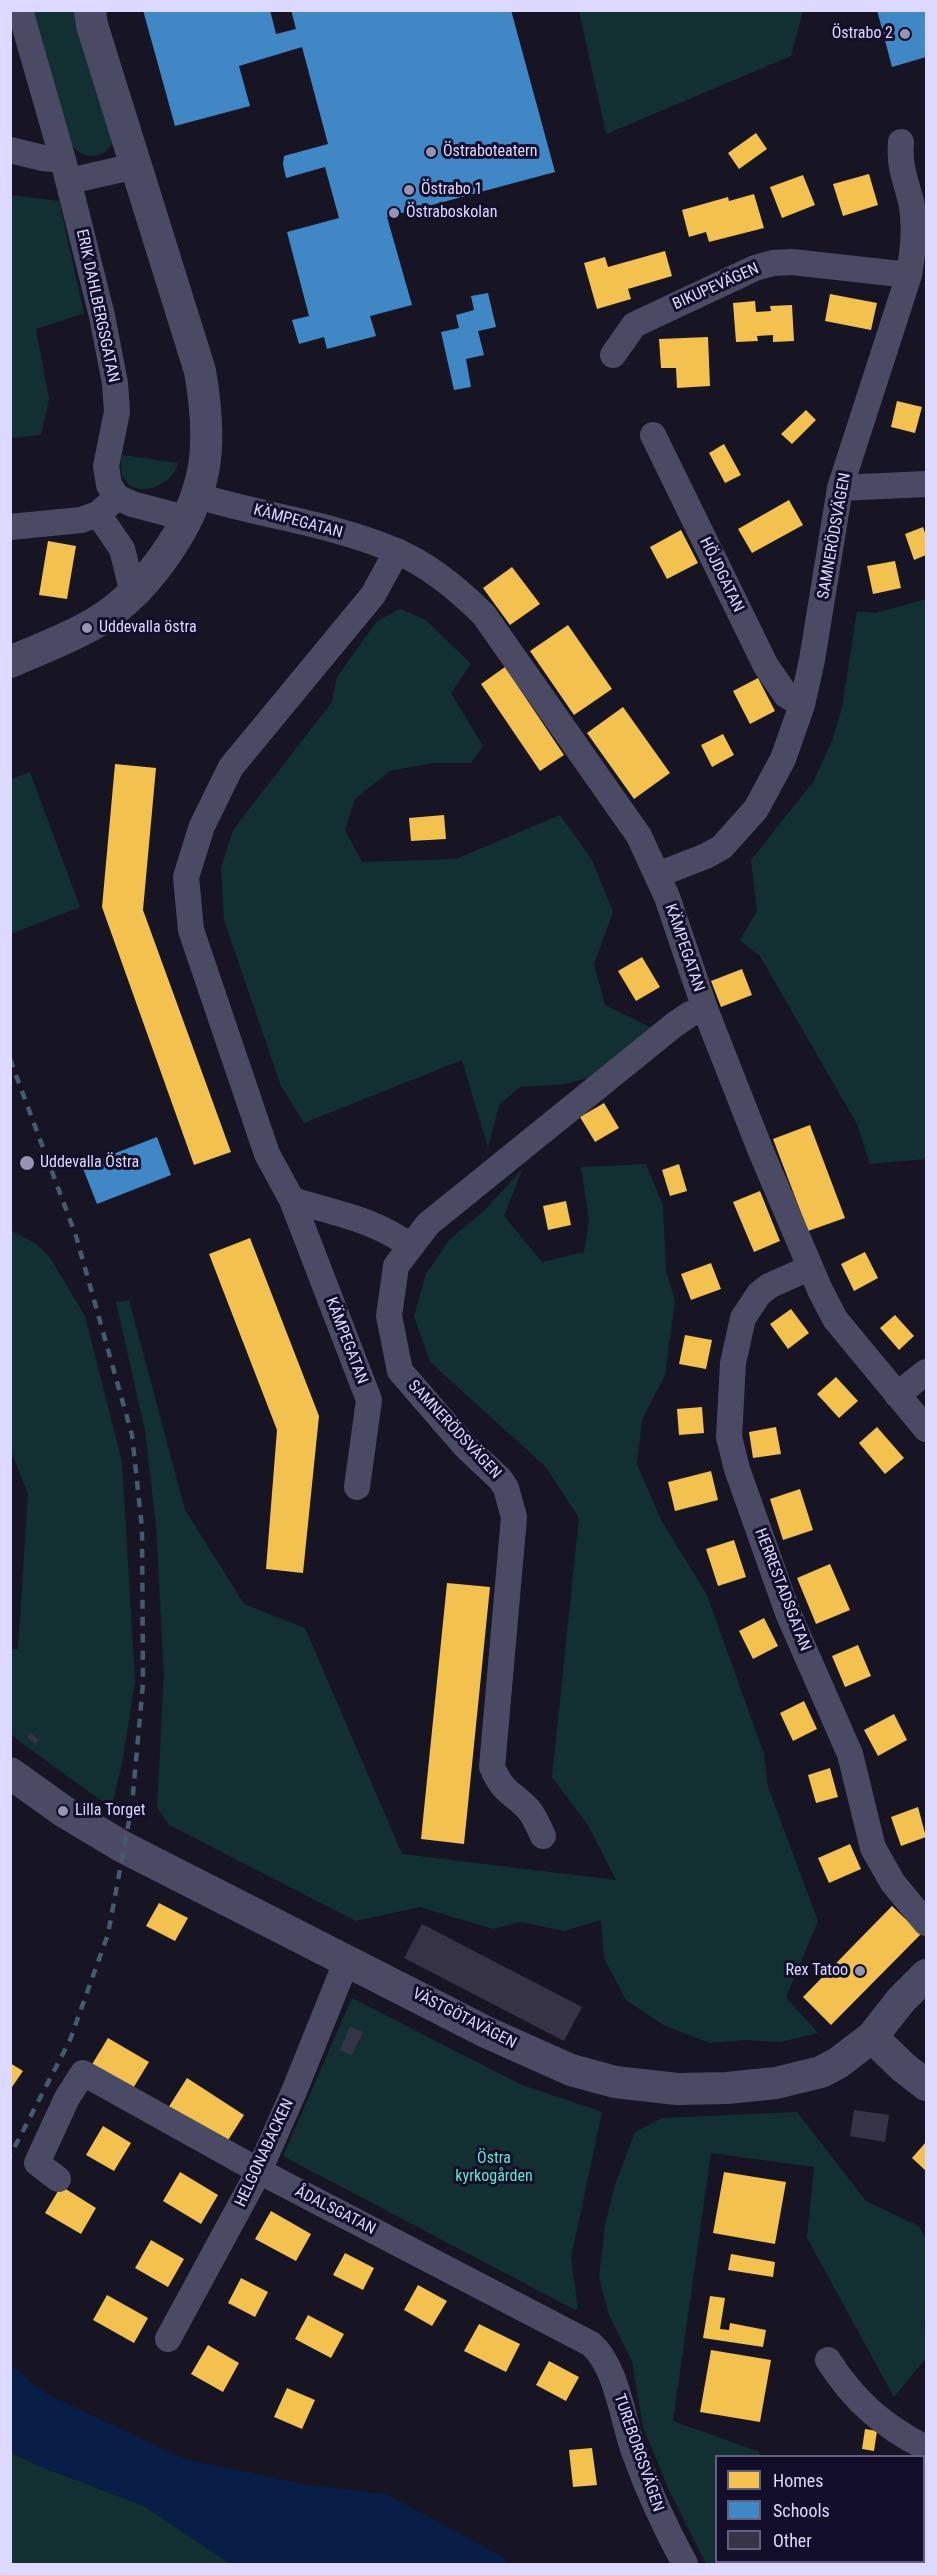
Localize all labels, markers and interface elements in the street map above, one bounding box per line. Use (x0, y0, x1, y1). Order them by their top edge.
place label: Östrabo 2 (832, 24, 893, 44)
marker: Östrabo 2 (898, 27, 912, 41)
place label: Östraboteatern (443, 142, 538, 162)
marker: Östraboteatern (424, 145, 438, 159)
place label: Östrabo 1 (421, 180, 482, 200)
marker: Östrabo 1 (402, 183, 416, 197)
place label: Östraboskolan (406, 203, 497, 223)
marker: Östraboskolan (387, 206, 401, 220)
street label: ERIK DAHLBERGSGATAN (71, 228, 123, 384)
street label: BIKUPEVÄGEN (670, 259, 762, 315)
street label: SAMNERÖDSVÄGEN (814, 471, 856, 601)
street label: KÄMPEGATAN (251, 501, 345, 543)
street label: HÖJDGATAN (695, 534, 747, 616)
place label: Uddevalla östra (99, 618, 197, 638)
marker: Uddevalla östra (80, 621, 94, 635)
street label: KÄMPEGATAN (660, 902, 708, 994)
place label: Uddevalla Östra (40, 1153, 139, 1173)
marker: Uddevalla Östra (18, 1154, 36, 1172)
street label: KÄMPEGATAN (321, 1295, 371, 1387)
street label: SAMNERÖDSVÄGEN (403, 1377, 505, 1483)
street label: HERRESTADSGATAN (750, 1526, 814, 1654)
place label: Lilla Torget (75, 1801, 145, 1821)
marker: Lilla Torget (56, 1804, 70, 1818)
place label: Rex Tatoo (786, 1961, 848, 1981)
marker: Rex Tatoo (853, 1964, 867, 1978)
street label: VÄSTGÖTAVÄGEN (409, 1985, 519, 2053)
street label: HELGONABACKEN (232, 2096, 298, 2210)
park label: Östra kyrkogården (455, 2149, 533, 2187)
street label: ÅDALSGATAN (292, 2183, 378, 2239)
street label: TUREBORGSVÄGEN (609, 2392, 667, 2514)
legend (715, 2455, 925, 2563)
text: Homes (773, 2470, 823, 2491)
text: Schools (773, 2500, 830, 2521)
text: Other (773, 2530, 812, 2551)

